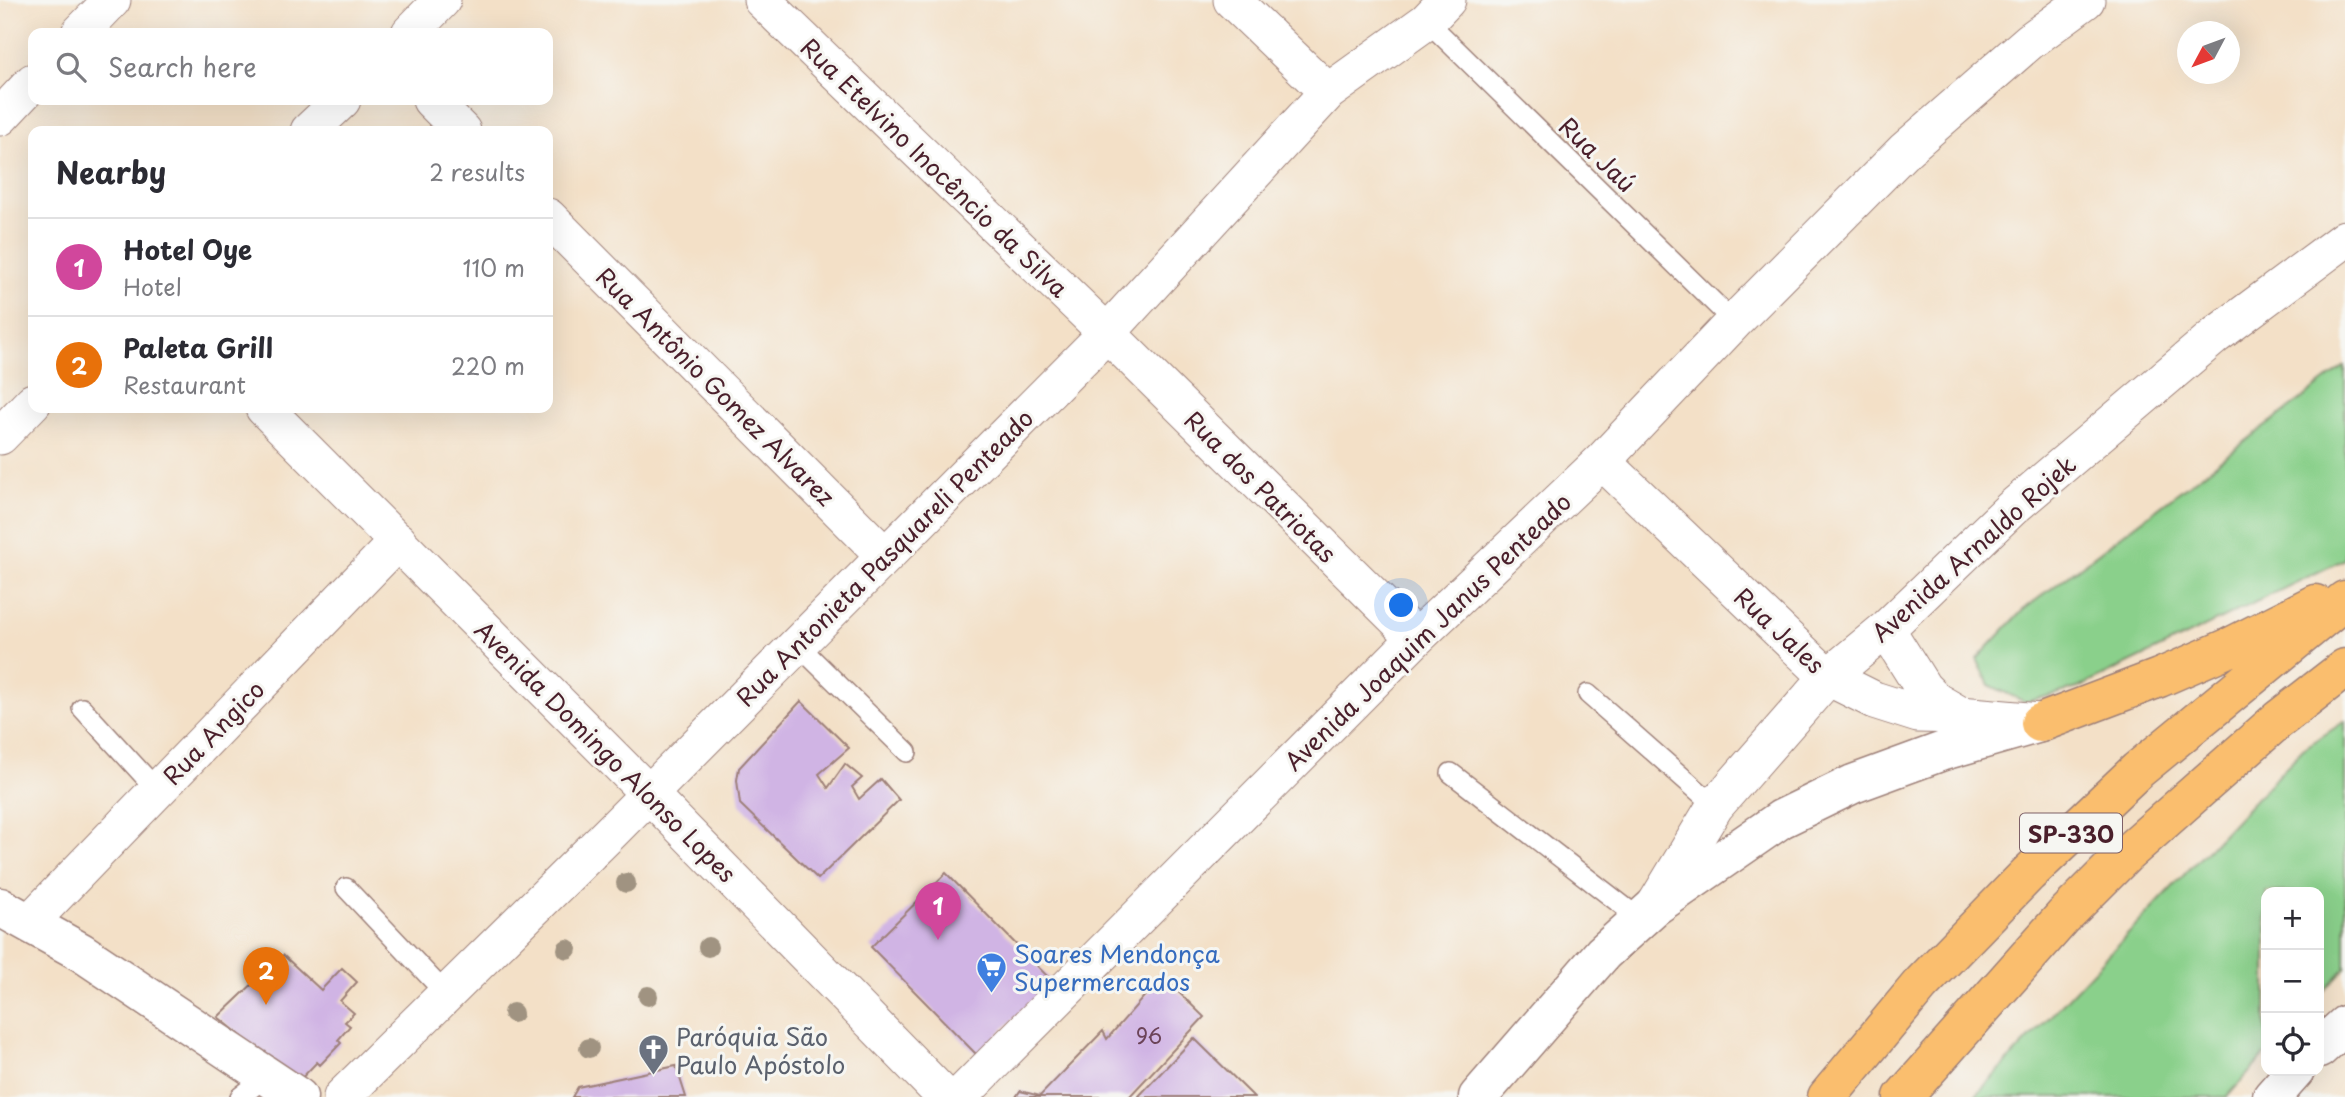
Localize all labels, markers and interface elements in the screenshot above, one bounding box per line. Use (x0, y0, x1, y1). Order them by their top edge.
north arrow (2177, 21, 2240, 84)
search box (28, 28, 553, 105)
street label: Rua Etelvino Inocêncio da Silva (793, 29, 1077, 305)
text: Search here (108, 47, 257, 86)
icon: search (52, 48, 90, 86)
street label: Rua Jaú (1551, 108, 1645, 200)
text: Nearby (56, 149, 166, 194)
text: 2 results (429, 154, 525, 189)
text: Hotel Oye (123, 230, 252, 269)
text: 1 (74, 250, 85, 285)
text: 110 m (463, 250, 525, 285)
street label: Rua Antônio Gomez Alvarez (589, 259, 843, 513)
text: Hotel (123, 269, 182, 304)
text: Paleta Grill (123, 328, 273, 367)
text: 2 (71, 348, 87, 383)
text: 220 m (451, 348, 525, 383)
text: Restaurant (123, 367, 246, 402)
street label: Rua Antonieta Pasquareli Penteado (727, 400, 1041, 714)
street label: Rua dos Patriotas (1177, 402, 1345, 570)
street label: Avenida Arnaldo Rojek (1863, 446, 2083, 650)
street label: Avenida Joaquim Janus Penteado (1275, 484, 1579, 778)
street label: Rua Jales (1727, 579, 1833, 681)
your location (1384, 588, 1418, 622)
street label: Avenida Domingo Alonso Lopes (467, 612, 745, 890)
street label: Rua Angico (154, 672, 272, 792)
road number: SP-330 (2020, 814, 2122, 852)
pin: 1 (915, 882, 961, 940)
map controls (2261, 887, 2324, 1076)
button: + (2261, 887, 2324, 950)
place label: Soares Mendonça Supermercados (1014, 935, 1220, 999)
pin: 2 (243, 947, 289, 1005)
supermarket icon: Soares Mendonça Supermercados (974, 950, 1008, 994)
button: − (2261, 950, 2324, 1013)
button: locate (2261, 1013, 2324, 1076)
place label: Paróquia São Paulo Apóstolo (676, 1018, 845, 1082)
house number: 96 (1136, 1019, 1162, 1051)
church icon: Paróquia São Paulo Apóstolo (636, 1033, 670, 1077)

